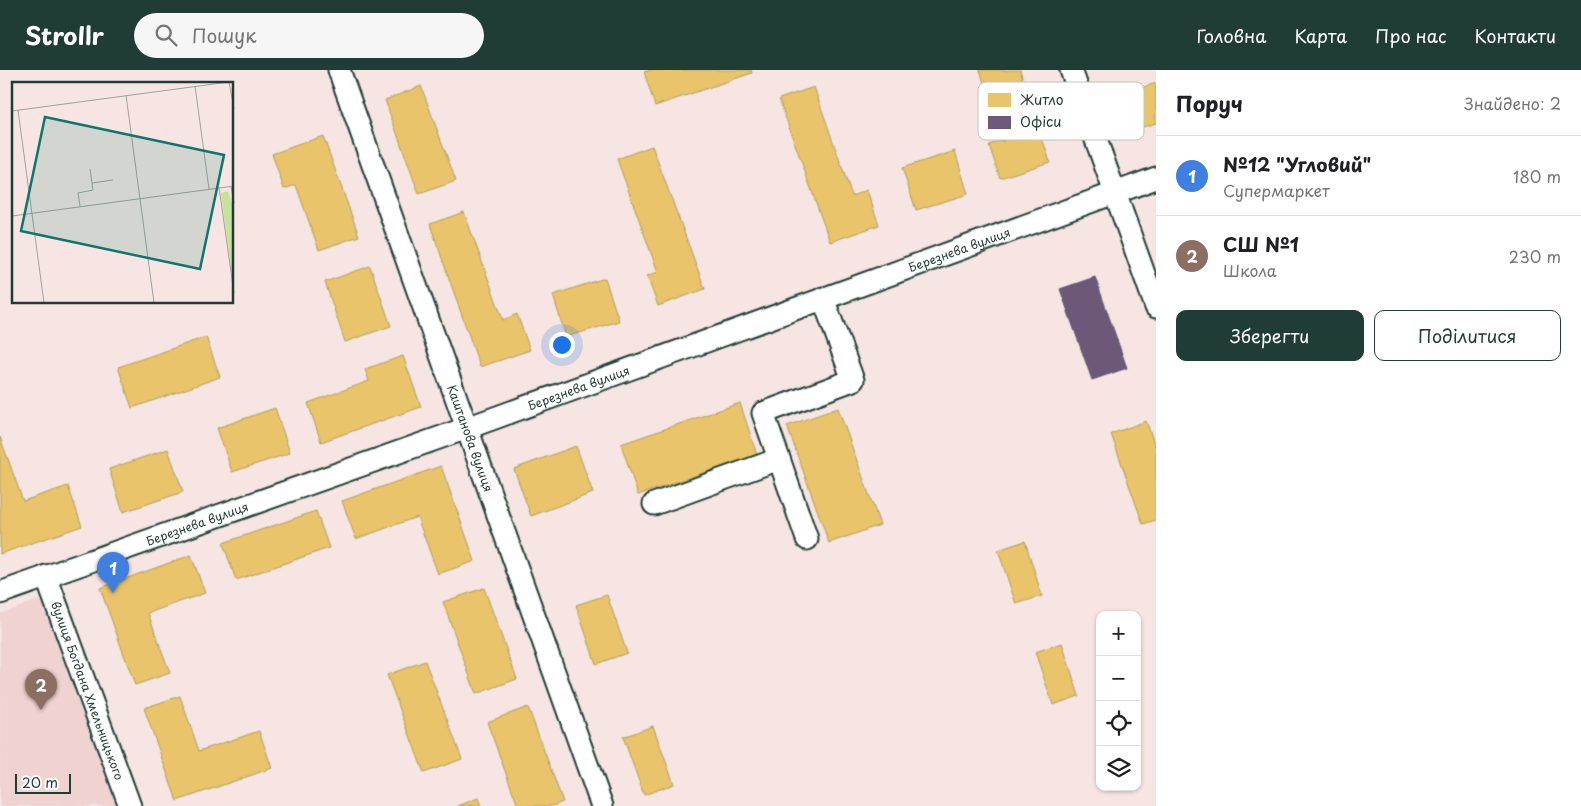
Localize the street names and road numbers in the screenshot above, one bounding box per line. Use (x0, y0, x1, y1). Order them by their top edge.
street label: Березнева вулиця (906, 223, 1013, 276)
street label: Березнева вулиця (525, 361, 632, 414)
street label: Каштанова вулиця (443, 382, 498, 494)
street label: Березнева вулиця (144, 497, 251, 550)
street label: вулиця Богдана Хмельницького (47, 599, 129, 783)

